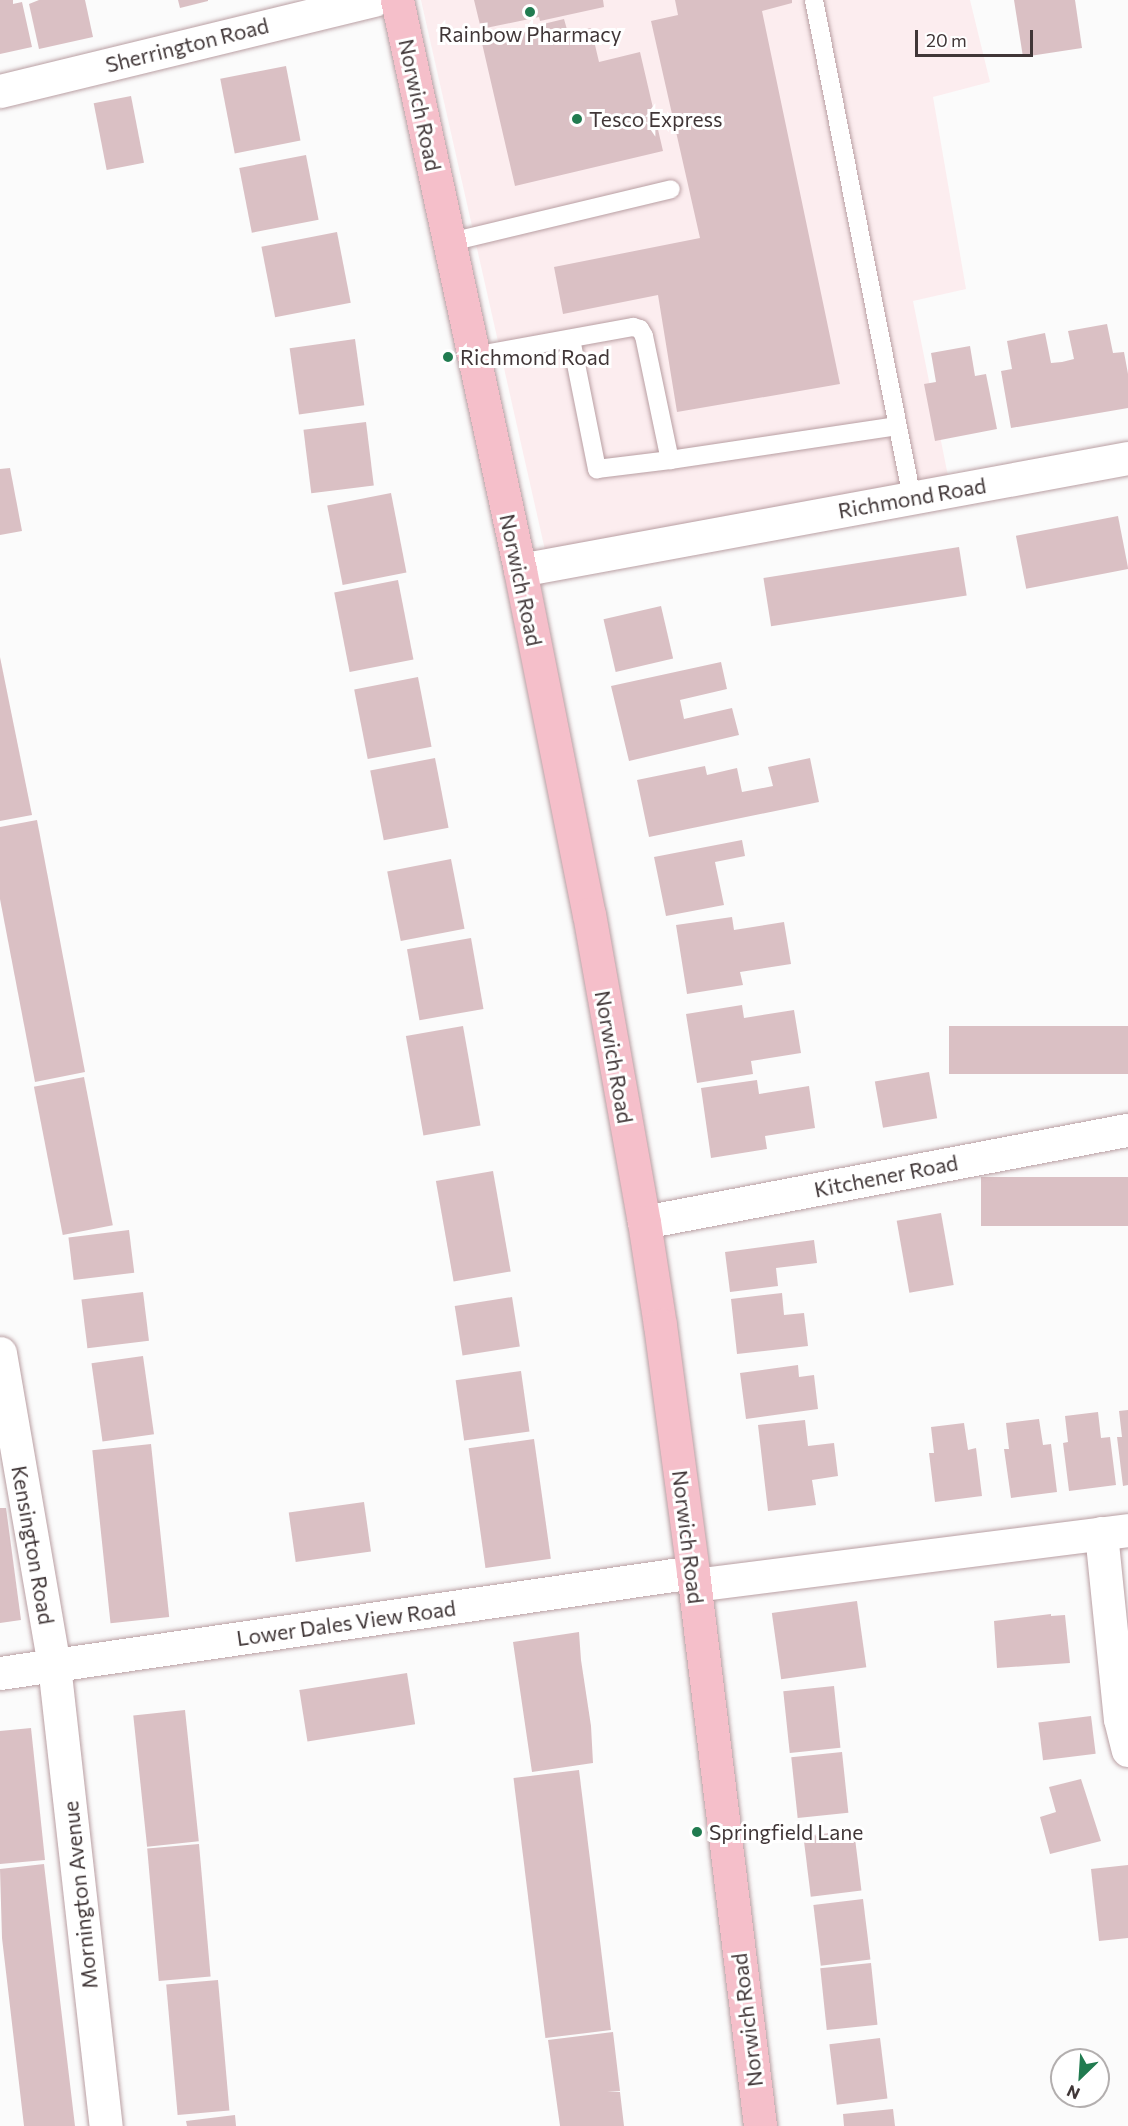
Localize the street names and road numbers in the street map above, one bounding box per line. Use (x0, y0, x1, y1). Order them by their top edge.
street label: Sherrington Road (103, 13, 271, 77)
street label: Norwich Road (394, 37, 446, 173)
street label: Richmond Road (836, 473, 988, 523)
street label: Norwich Road (495, 512, 547, 648)
street label: Norwich Road (590, 989, 638, 1125)
street label: Kitchener Road (812, 1150, 960, 1202)
street label: Kensington Road (7, 1464, 59, 1626)
street label: Norwich Road (667, 1469, 709, 1605)
street label: Lower Dales View Road (235, 1595, 457, 1651)
street label: Mornington Avenue (58, 1800, 102, 1990)
street label: Norwich Road (726, 1952, 768, 2088)

